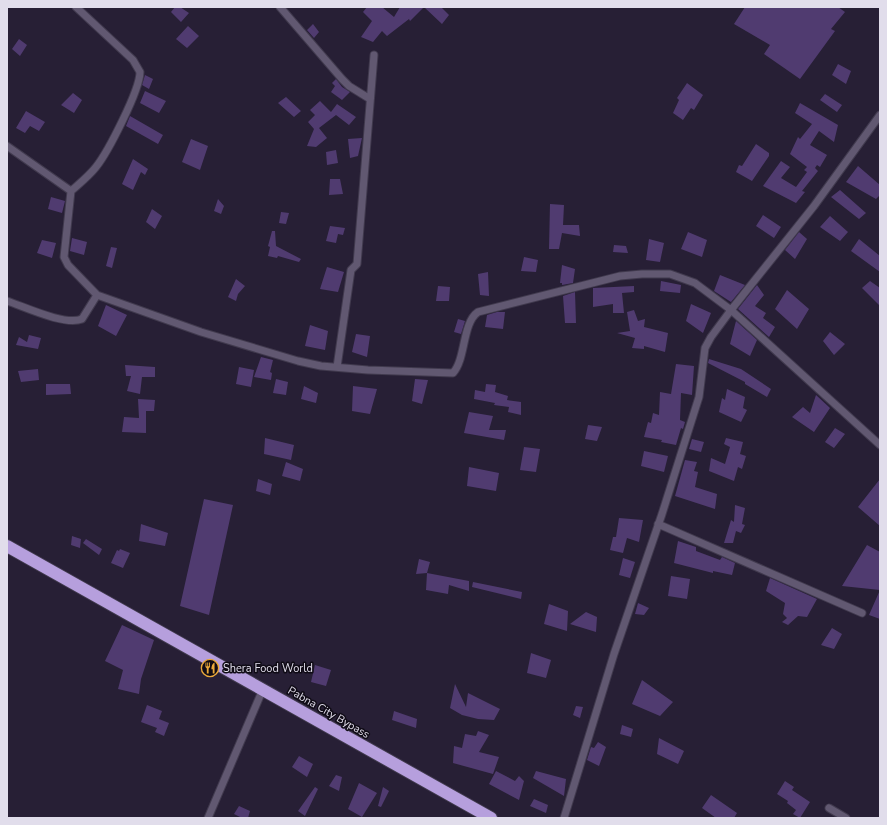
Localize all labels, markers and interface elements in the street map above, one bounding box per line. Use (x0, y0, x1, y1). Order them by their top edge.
restaurant icon: Shera Food World (200, 658, 220, 678)
place label: Shera Food World (223, 661, 313, 676)
street label: Pabna City Bypass (285, 683, 372, 742)

